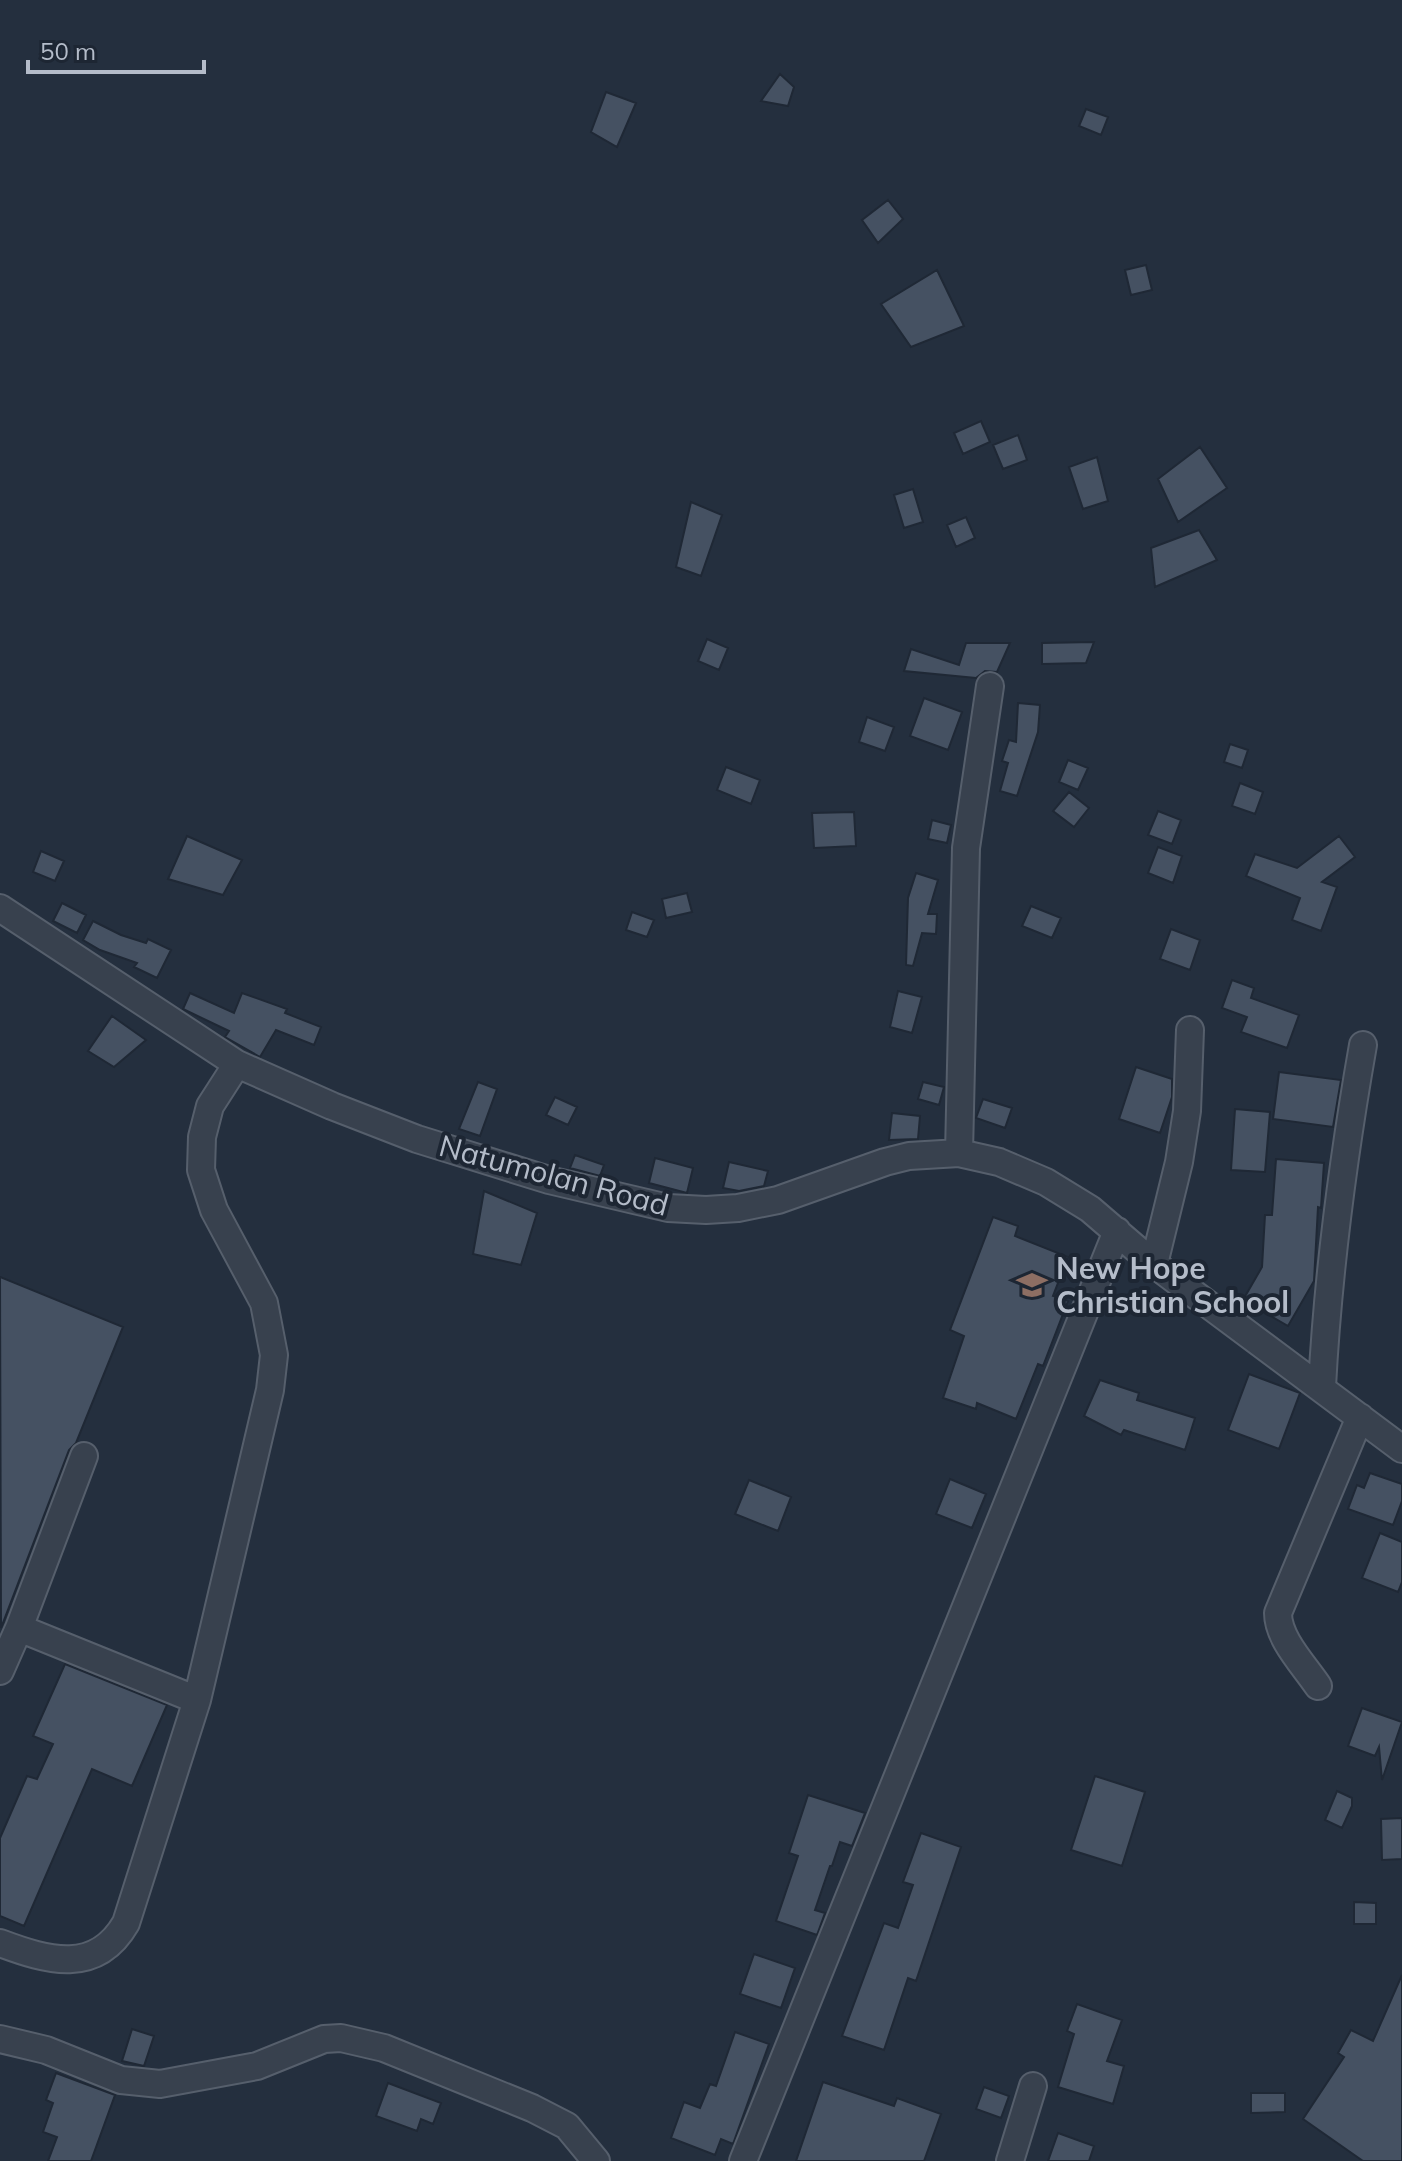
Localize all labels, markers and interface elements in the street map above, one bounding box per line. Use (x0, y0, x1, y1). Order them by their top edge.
scale bar (28, 24, 204, 74)
text: 50 m (40, 36, 96, 66)
street label: Natumolan Road (435, 1126, 673, 1224)
place label: New Hope Christian School (1056, 1249, 1289, 1321)
school or university icon: New Hope Christian School (1015, 1268, 1049, 1302)

